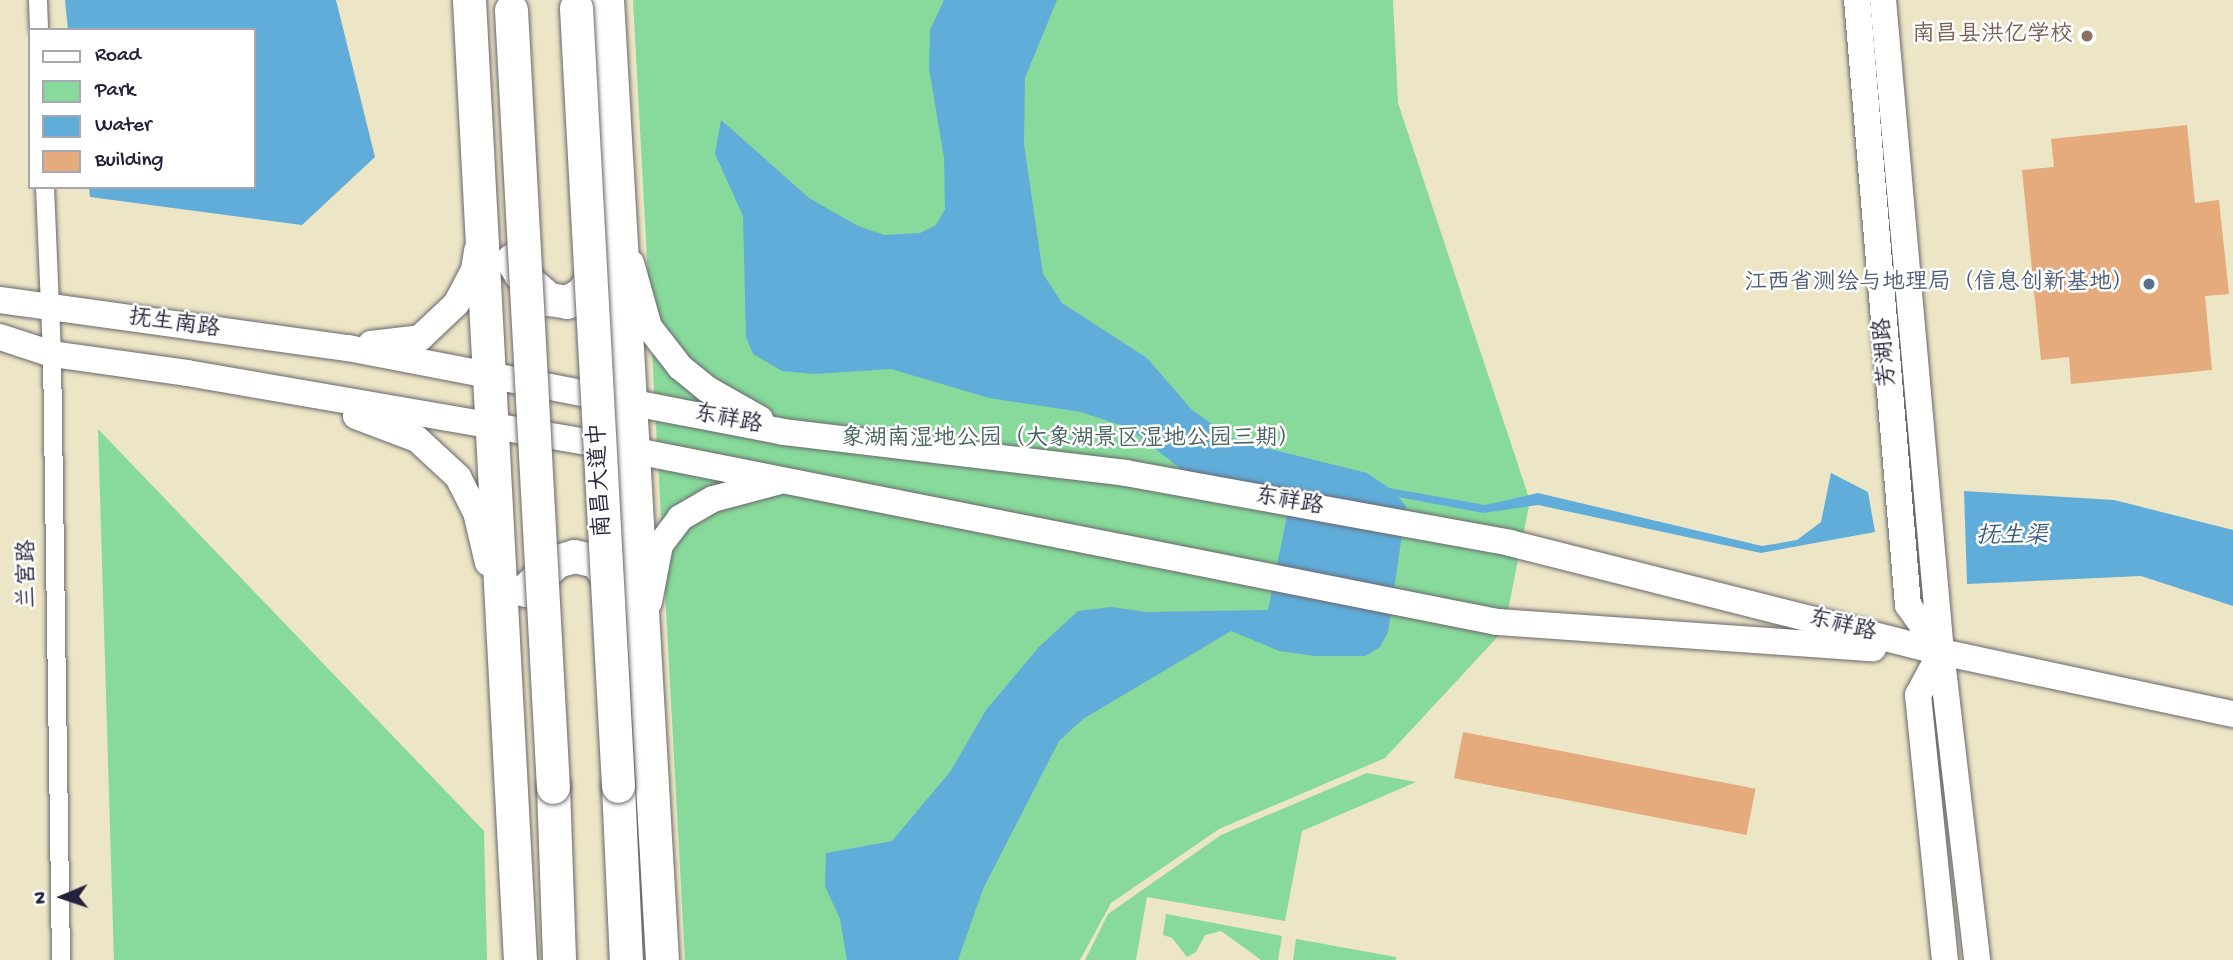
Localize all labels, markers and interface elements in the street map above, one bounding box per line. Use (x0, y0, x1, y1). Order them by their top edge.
place label: 南昌县洪亿学校 (1912, 22, 2073, 50)
legend (28, 28, 256, 189)
marker: 南昌县洪亿学校 (2079, 28, 2095, 44)
text: Road (95, 44, 141, 69)
text: Park (95, 79, 135, 104)
text: Water (95, 114, 151, 139)
text: Building (95, 149, 164, 174)
place label: 江西省测绘与地理局（信息创新基地） (1744, 270, 2135, 298)
marker: 江西省测绘与地理局（信息创新基地） (2141, 276, 2157, 292)
street label: 抚生南路 (127, 305, 221, 345)
street label: 芳湖路 (1870, 316, 1904, 388)
street label: 东祥路 (692, 401, 764, 441)
street label: 南昌大道中 (585, 422, 619, 538)
park label: 象湖南湿地公园（大象湖景区湿地公园三期） (841, 426, 1301, 454)
street label: 东祥路 (1253, 483, 1325, 523)
water label: 抚生渠 (1976, 524, 2048, 552)
street label: 兰宫路 (15, 540, 43, 608)
street label: 东祥路 (1805, 605, 1879, 649)
north arrow (28, 862, 98, 932)
text: N (30, 891, 53, 904)

